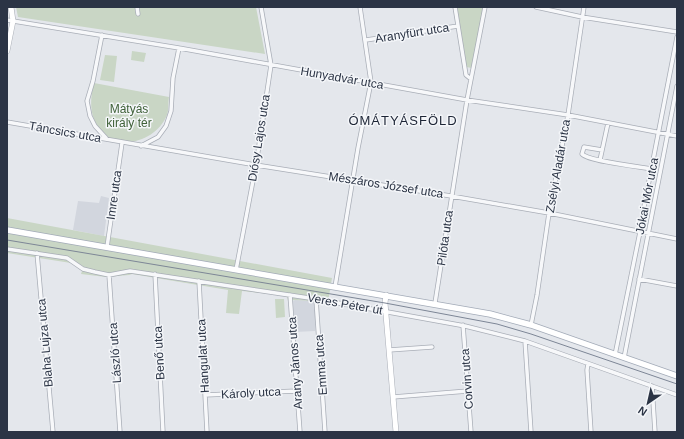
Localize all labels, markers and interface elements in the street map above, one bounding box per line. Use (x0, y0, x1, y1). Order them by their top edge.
street label: Aranyfürt utca (374, 20, 450, 46)
street label: Hunyadvár utca (299, 64, 385, 92)
street label: Diósy Lajos utca (245, 93, 273, 183)
park label: Mátyás király tér (106, 102, 152, 130)
district label: ÓMÁTYÁSFÖLD (348, 113, 458, 128)
street label: Zsélyi Aladár utca (543, 118, 573, 214)
street label: Táncsics utca (28, 119, 103, 145)
street label: Jókai Mór utca (633, 156, 661, 236)
street label: Imre utca (104, 169, 124, 221)
street label: Mészáros József utca (328, 169, 445, 201)
street label: Pilóta utca (434, 209, 456, 267)
street label: Veres Péter út (306, 291, 384, 318)
street label: Blaha Lujza utca (34, 298, 56, 388)
street label: Arany János utca (285, 316, 305, 410)
street label: Hangulat utca (194, 318, 212, 393)
street label: László utca (106, 322, 124, 384)
street label: Benő utca (151, 325, 167, 380)
street label: Emma utca (312, 334, 330, 396)
street label: Corvin utca (458, 348, 476, 410)
north arrow (628, 383, 668, 423)
street label: Károly utca (221, 384, 282, 402)
text: N (636, 404, 649, 418)

